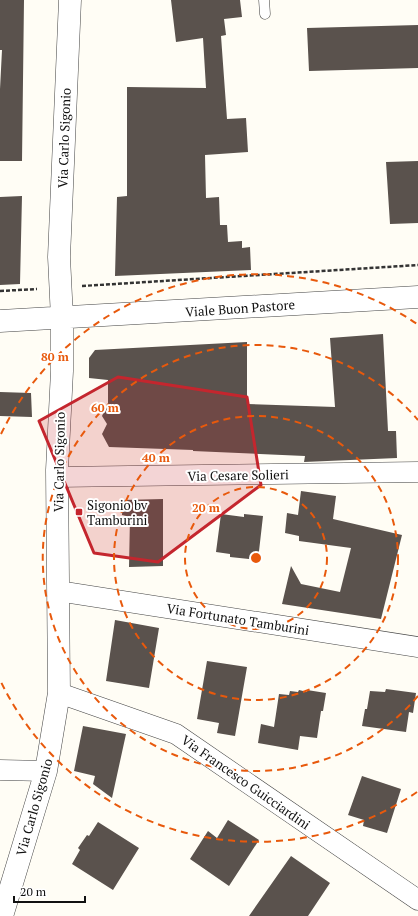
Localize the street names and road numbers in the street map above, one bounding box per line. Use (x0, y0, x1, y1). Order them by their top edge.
street label: Via Carlo Sigonio (53, 87, 75, 189)
street label: Viale Buon Pastore (185, 295, 295, 321)
street label: Via Carlo Sigonio (49, 412, 69, 512)
street label: Via Cesare Solieri (187, 465, 289, 485)
street label: Via Fortunato Tamburini (165, 599, 311, 639)
street label: Via Francesco Guicciardini (178, 731, 314, 833)
street label: Via Carlo Sigonio (12, 756, 56, 858)

